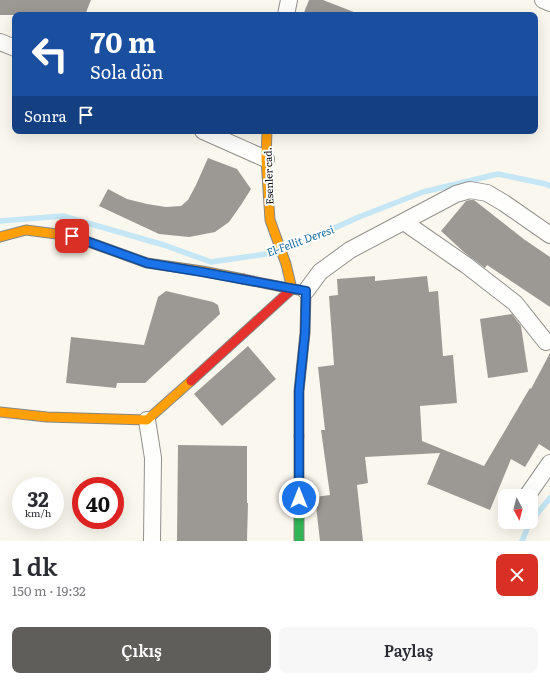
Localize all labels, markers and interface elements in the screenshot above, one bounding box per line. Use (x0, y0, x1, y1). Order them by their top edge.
text: 70 m (90, 20, 156, 62)
icon: left (24, 28, 76, 80)
text: Sola dön (90, 58, 164, 85)
text: Sonra (24, 104, 67, 127)
icon: arrive (75, 104, 97, 126)
street label: Esenler cad. (260, 147, 276, 205)
pin (55, 219, 89, 253)
water label: El-Fellit Deresi (264, 220, 337, 260)
icon: arrive (61, 225, 83, 247)
speed limit sign: 40 (72, 477, 124, 529)
position arrow (278, 477, 320, 519)
text: 32 (27, 483, 49, 513)
north arrow (498, 489, 538, 529)
map controls (498, 489, 538, 529)
text: km/h (25, 505, 51, 520)
text: 1 dk (12, 548, 58, 583)
button: close (496, 554, 538, 596)
text: 150 m · 19:32 (12, 581, 86, 600)
button: Çıkış (12, 627, 271, 673)
button: Paylaş (279, 627, 538, 673)

